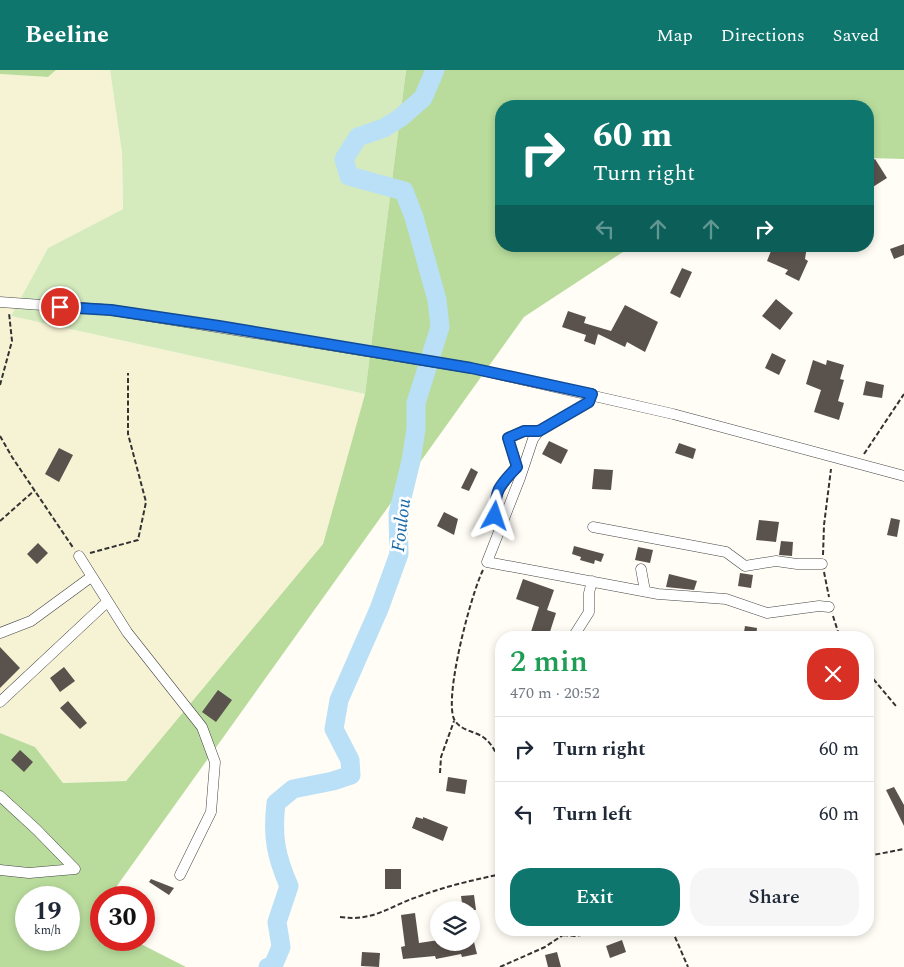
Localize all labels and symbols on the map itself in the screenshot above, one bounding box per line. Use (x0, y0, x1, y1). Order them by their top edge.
pin (39, 286, 81, 328)
position arrow (468, 489, 520, 541)
water label: Foulou (384, 497, 419, 554)
speed limit sign: 30 (90, 886, 155, 951)

